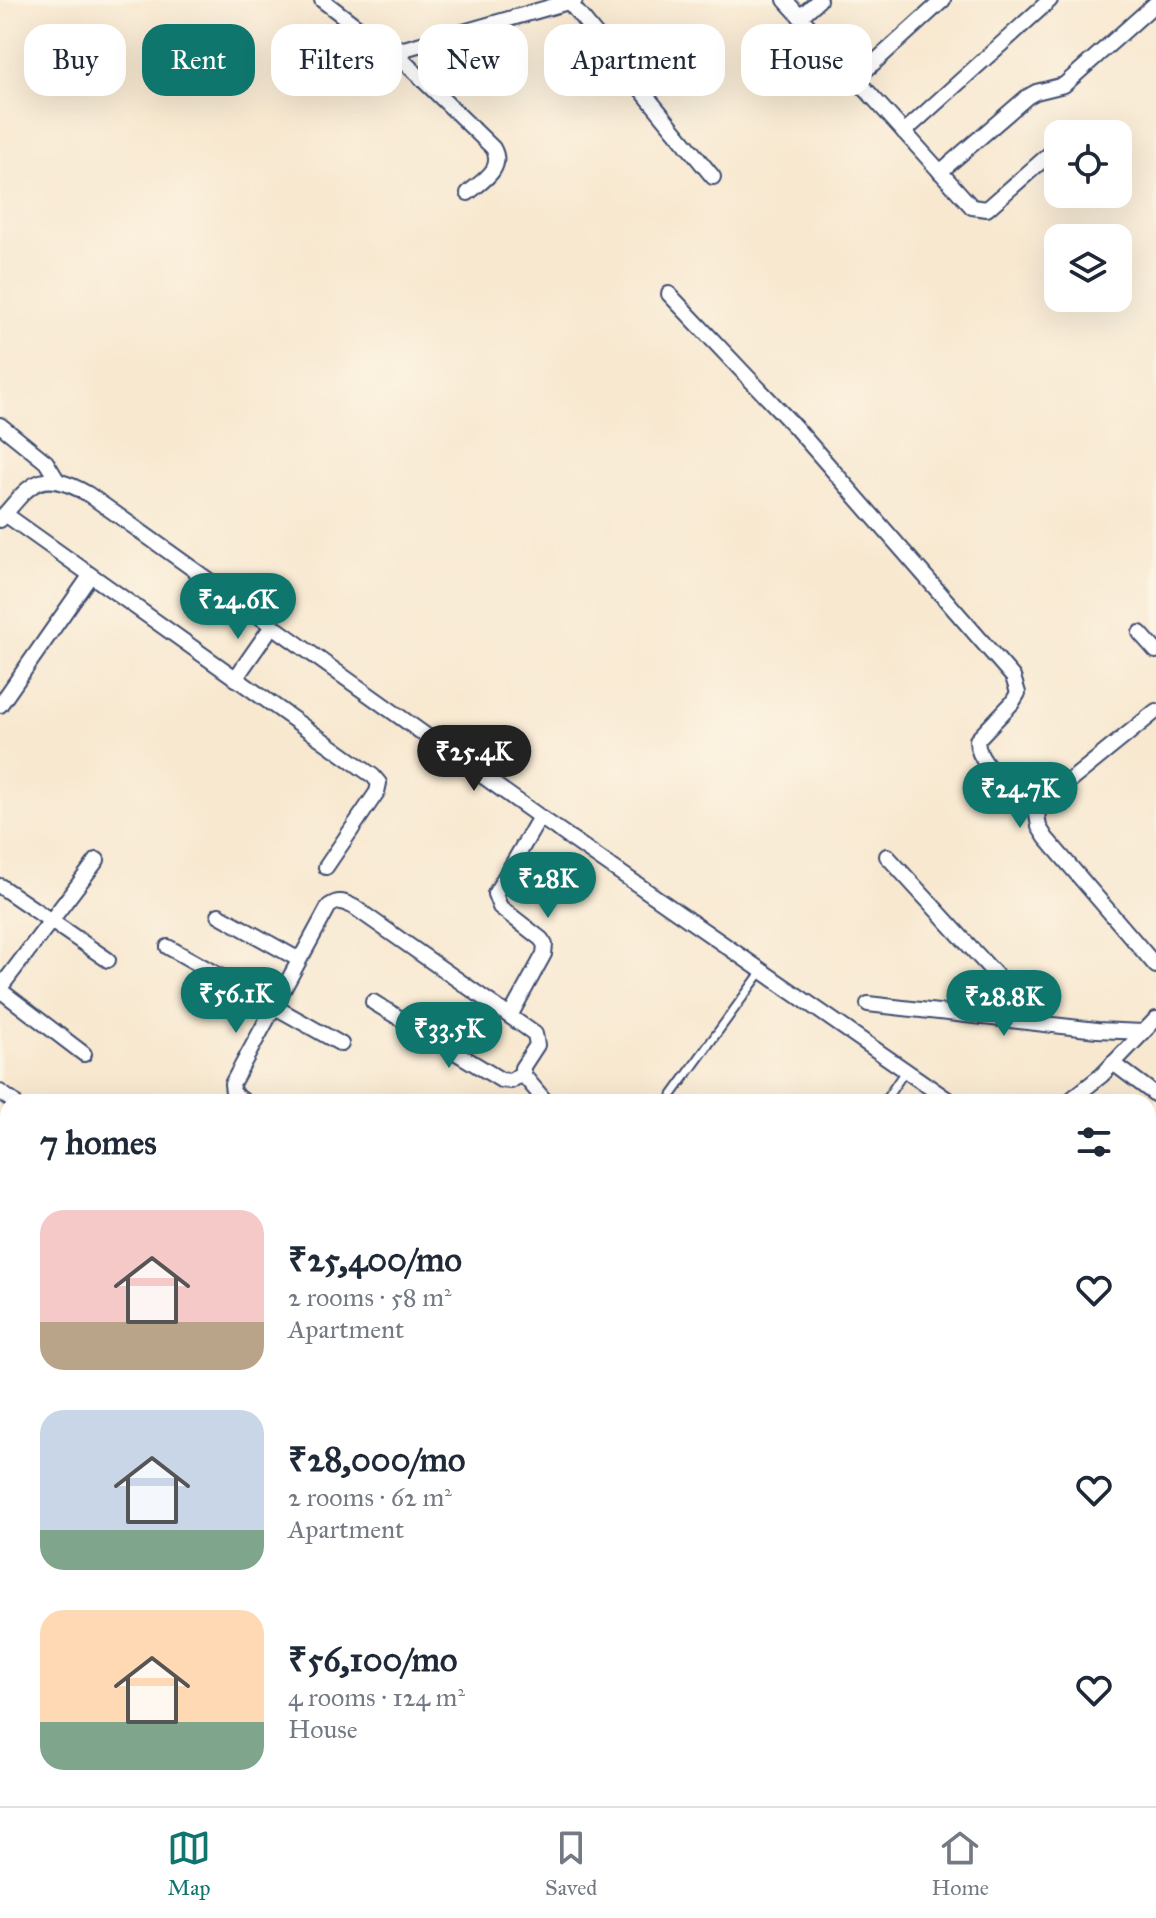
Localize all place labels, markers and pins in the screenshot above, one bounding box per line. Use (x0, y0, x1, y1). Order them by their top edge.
pin: ₹24.6K (173, 573, 303, 641)
pin: ₹25.4K (409, 725, 539, 793)
pin: ₹24.7K (955, 762, 1085, 830)
pin: ₹28K (501, 852, 595, 920)
pin: ₹56.1K (171, 967, 301, 1035)
pin: ₹28.8K (939, 970, 1069, 1038)
pin: ₹33.5K (384, 1002, 514, 1070)

